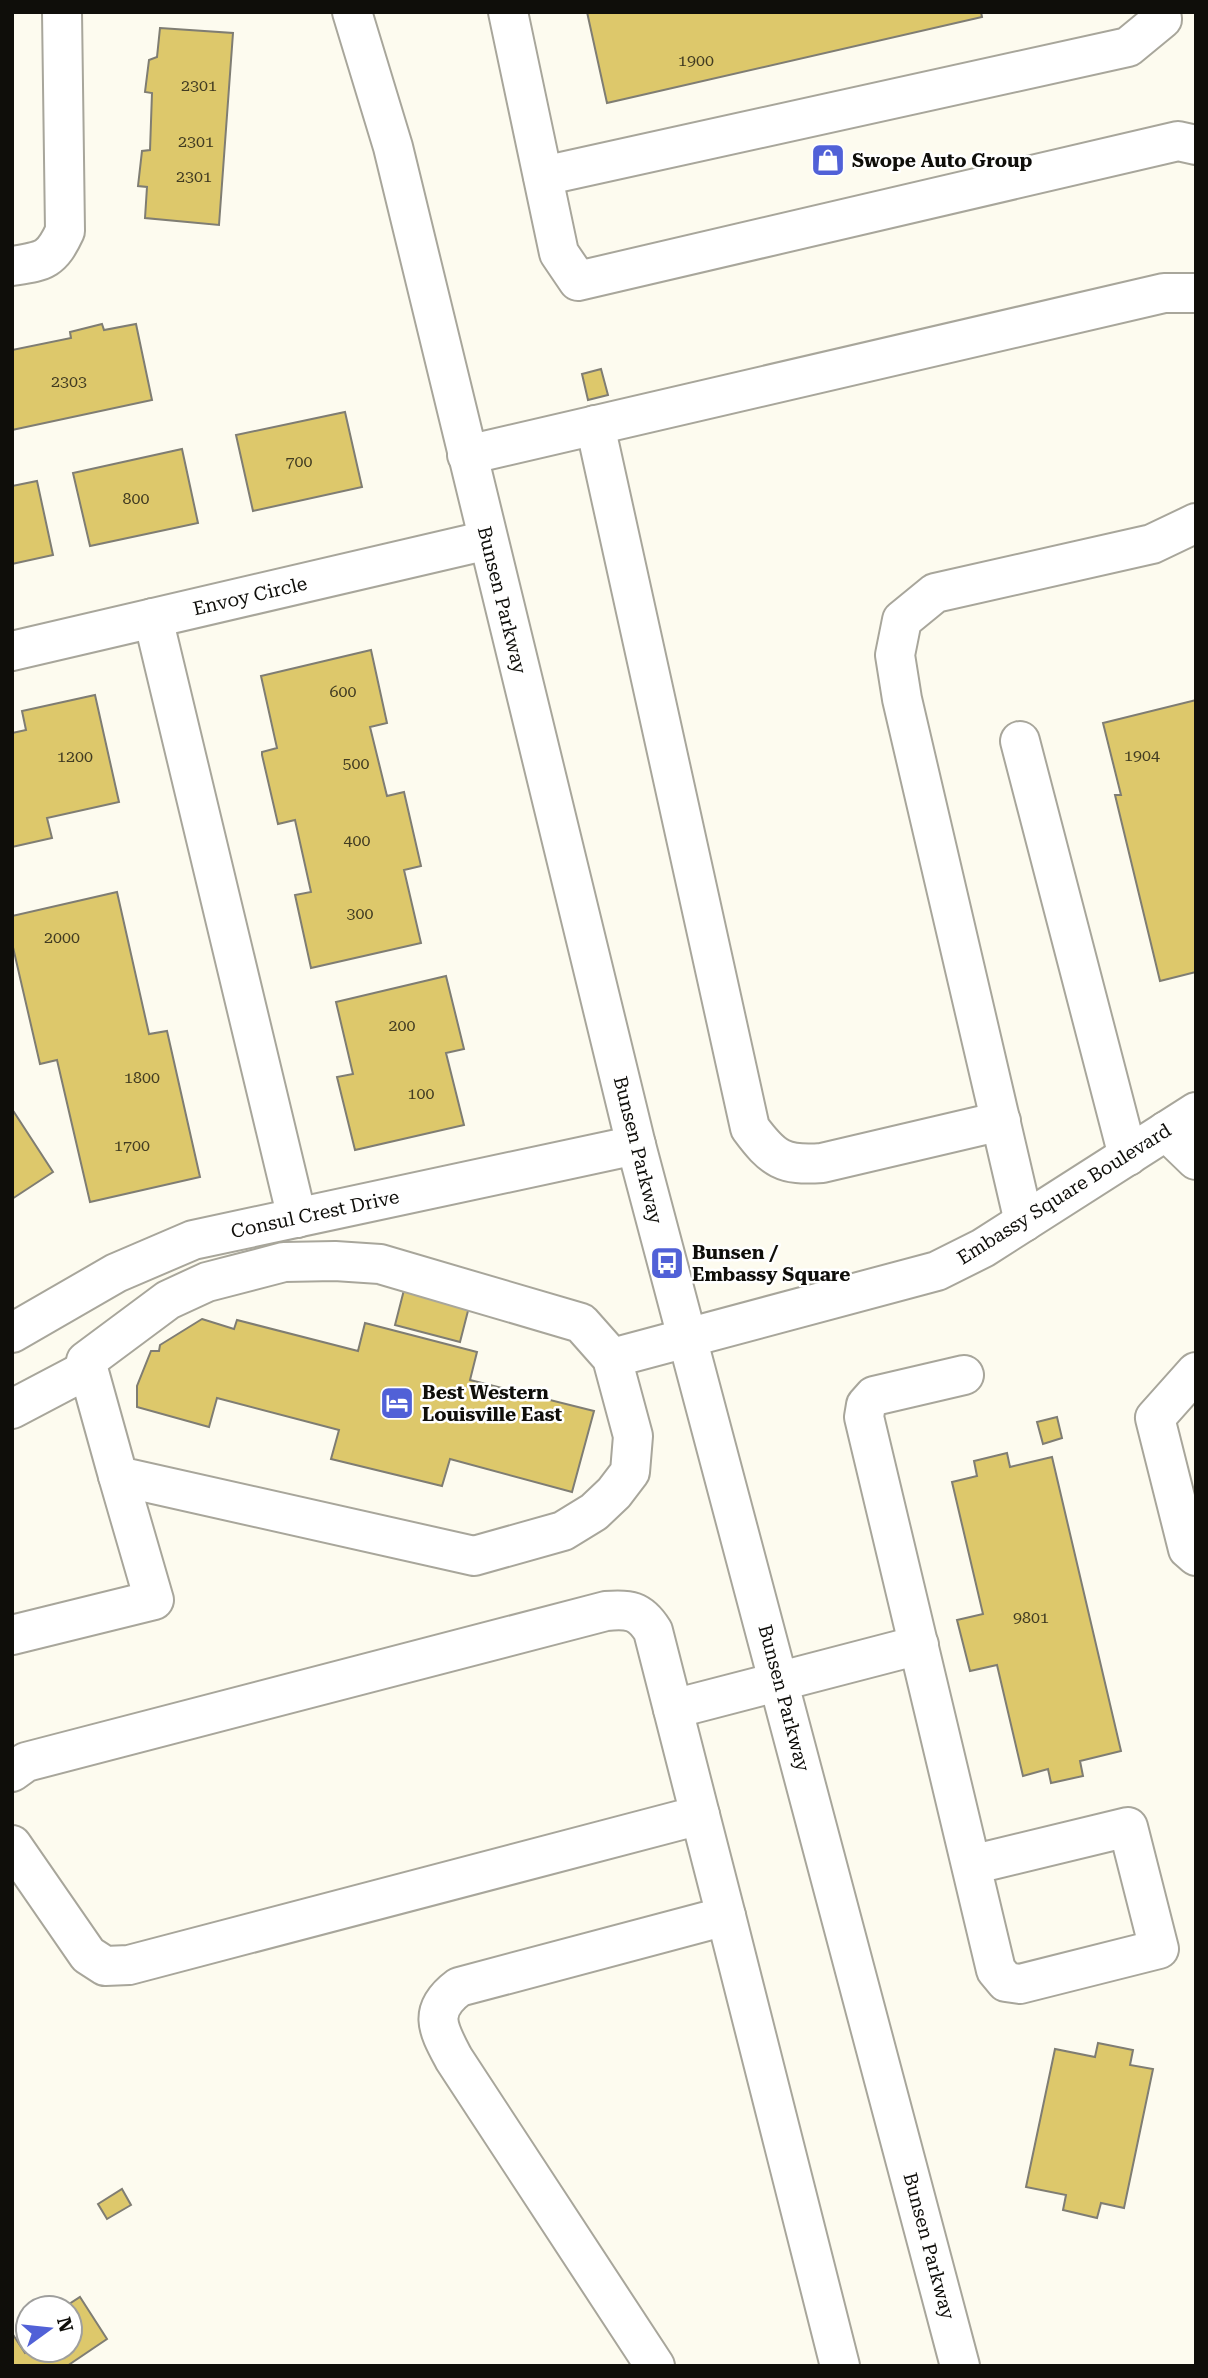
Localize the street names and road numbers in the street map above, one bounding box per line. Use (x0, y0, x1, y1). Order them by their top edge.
street label: Bunsen Parkway (473, 524, 532, 677)
street label: Envoy Circle (191, 572, 309, 620)
street label: Bunsen Parkway (609, 1074, 668, 1227)
street label: Embassy Square Boulevard (953, 1119, 1175, 1269)
street label: Consul Crest Drive (229, 1185, 401, 1243)
street label: Bunsen Parkway (753, 1622, 815, 1775)
street label: Bunsen Parkway (898, 2170, 960, 2323)

